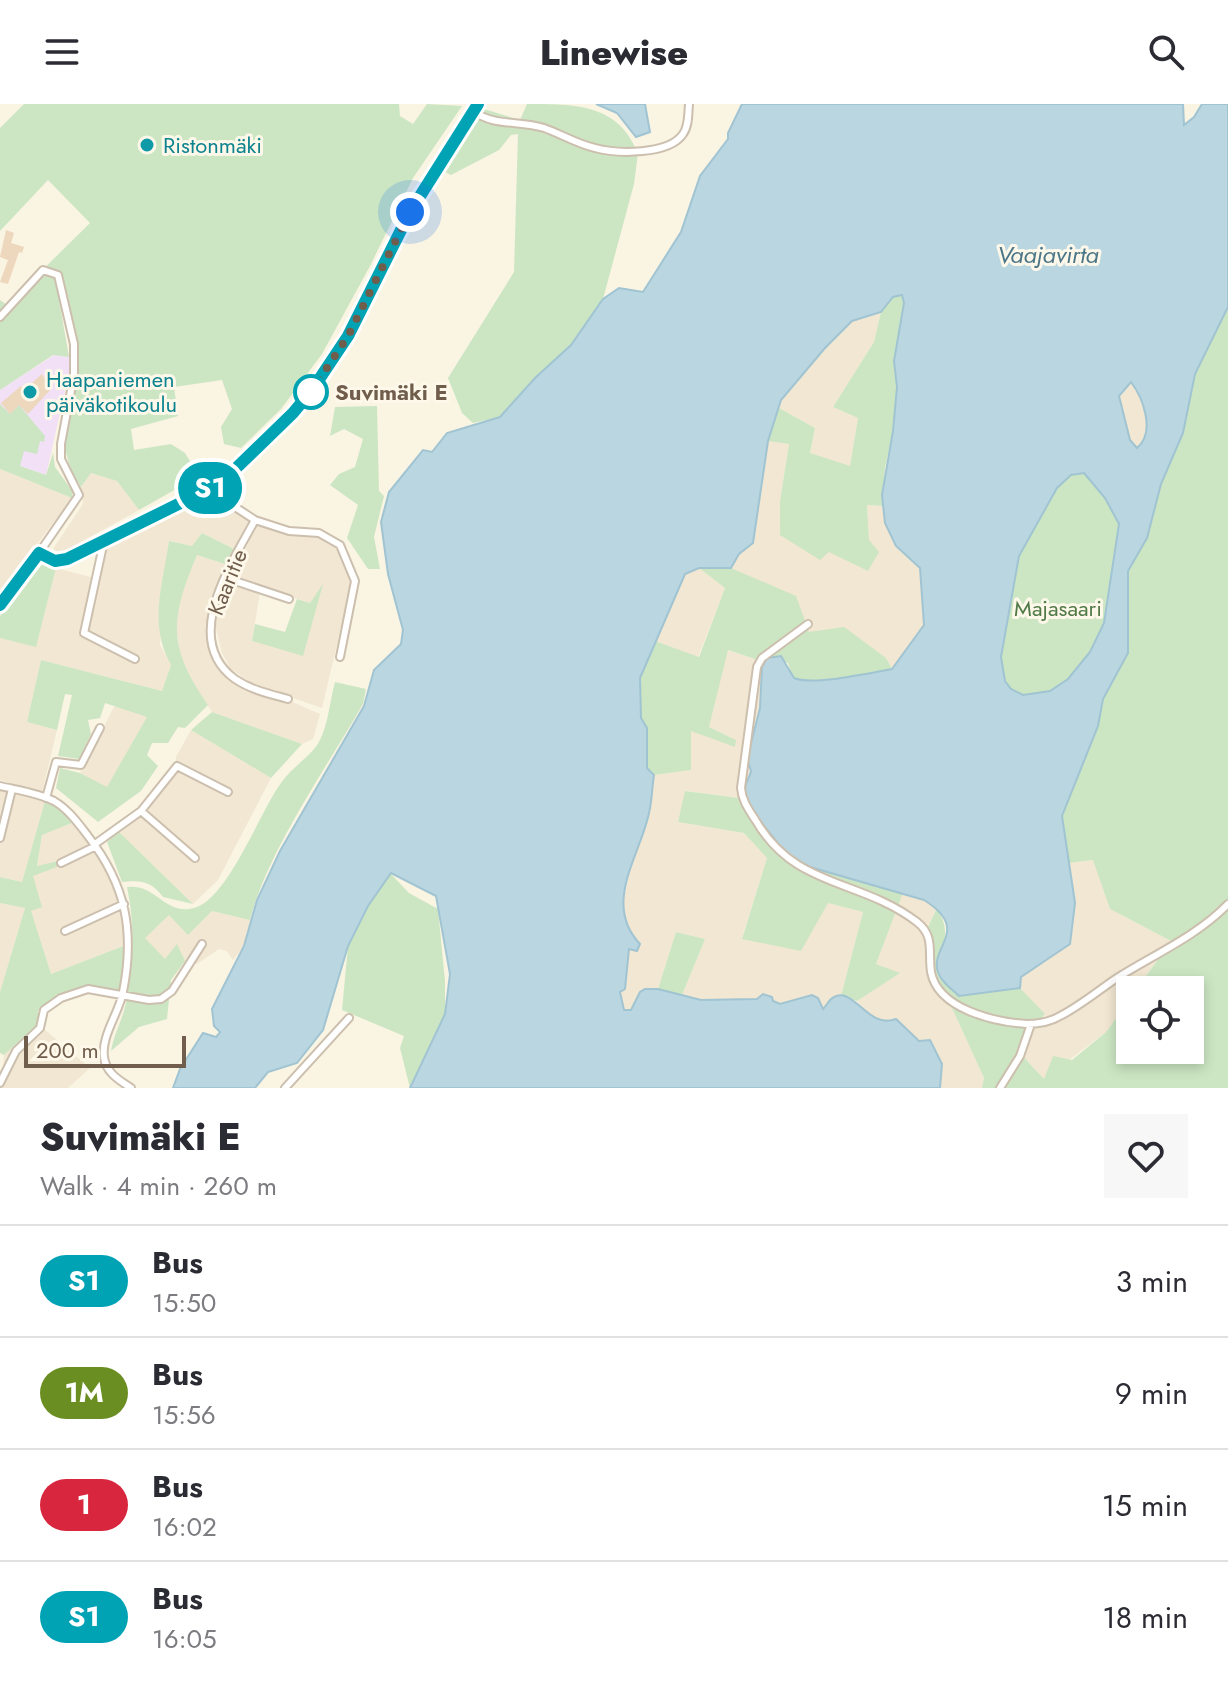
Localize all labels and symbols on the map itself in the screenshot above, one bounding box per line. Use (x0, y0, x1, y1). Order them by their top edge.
place label: Ristonmäki (163, 129, 262, 161)
marker: Ristonmäki (138, 136, 156, 154)
your location (390, 192, 430, 232)
water label: Vaajavirta (997, 237, 1099, 272)
place label: Haapaniemen päiväkotikoulu (46, 363, 177, 420)
marker: Suvimäki E (294, 375, 328, 409)
place label: Suvimäki E (335, 376, 448, 408)
marker: Haapaniemen päiväkotikoulu (21, 383, 39, 401)
line badge: S1 (174, 462, 246, 514)
street label: Kaaritie (199, 544, 255, 620)
park label: Majasaari (1014, 592, 1102, 624)
scale bar (24, 1032, 186, 1068)

